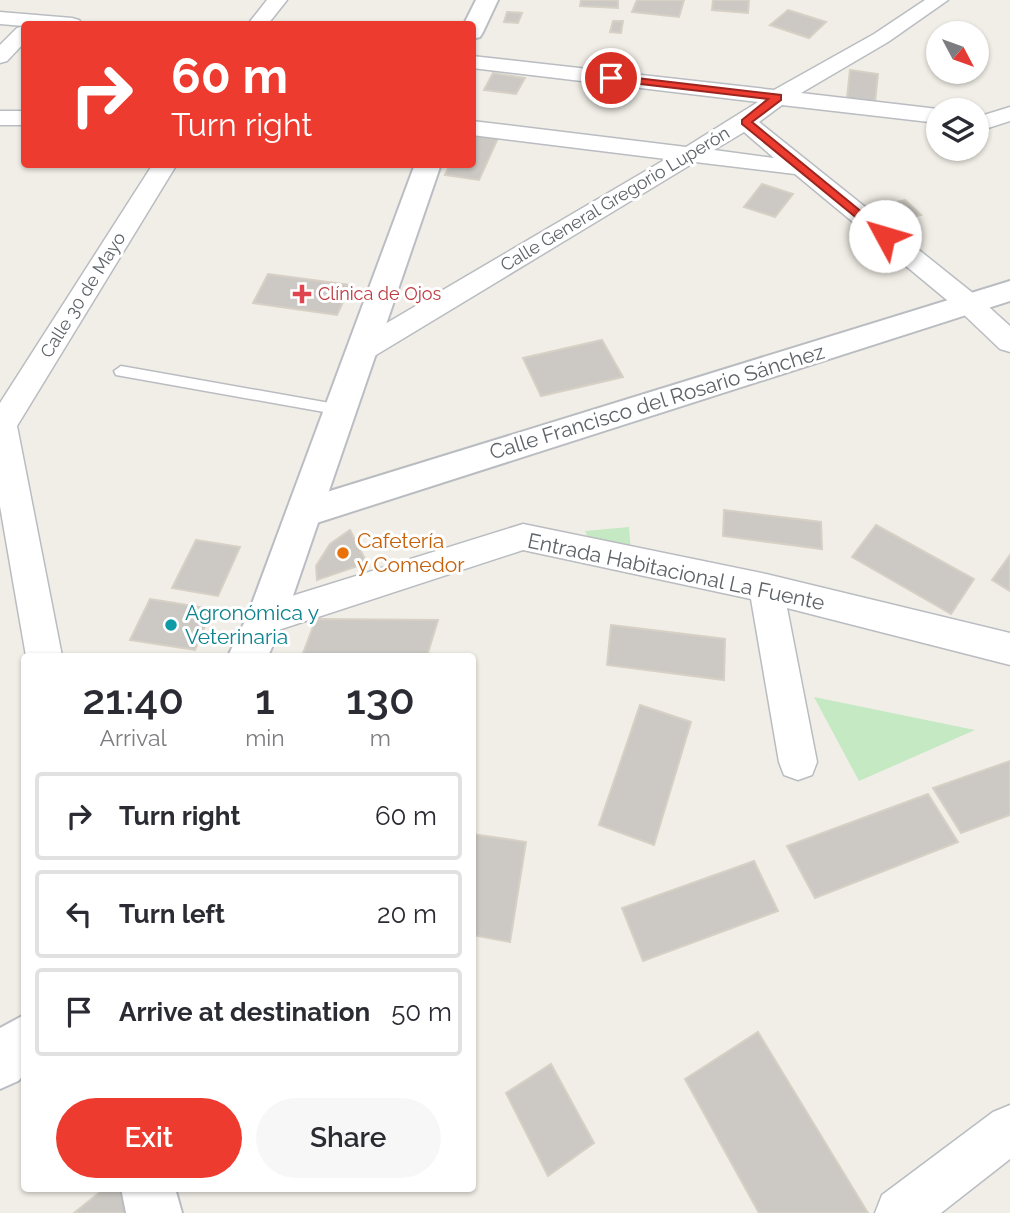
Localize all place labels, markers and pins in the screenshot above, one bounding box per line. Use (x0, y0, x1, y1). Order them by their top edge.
pin (581, 48, 641, 108)
place label: Clínica de Ojos (318, 283, 441, 304)
marker: Clínica de Ojos (292, 284, 312, 304)
place label: Cafetería y Comedor (357, 528, 465, 577)
marker: Cafetería y Comedor (335, 545, 351, 561)
place label: Agronómica y Veterinaria (185, 600, 319, 649)
marker: Agronómica y Veterinaria (163, 617, 179, 633)

